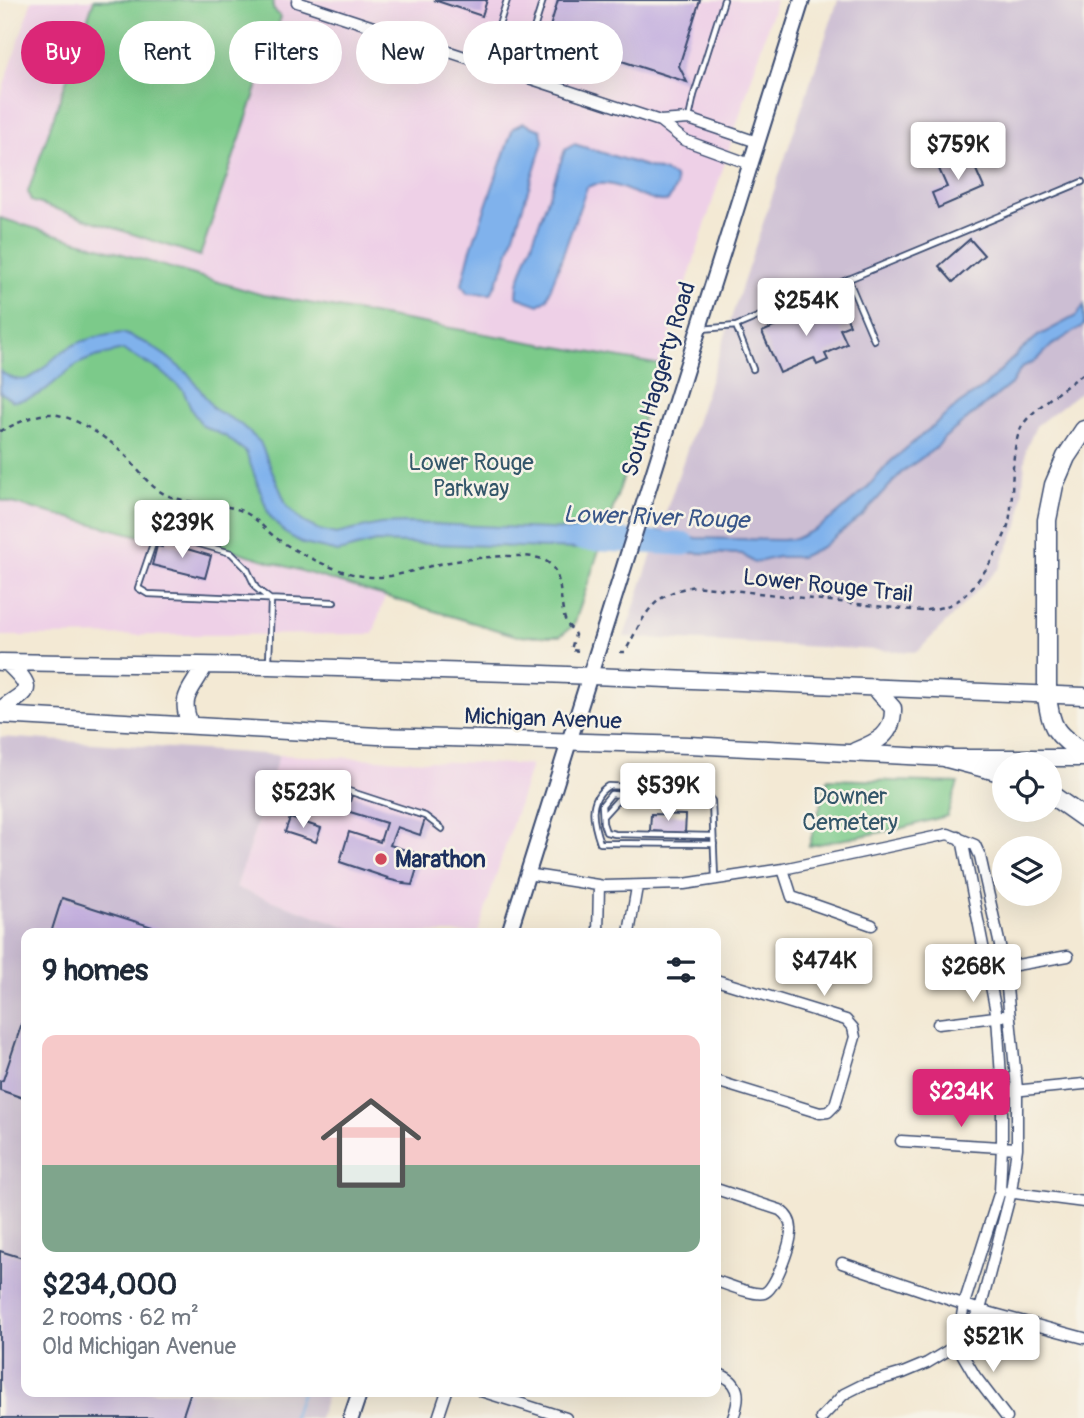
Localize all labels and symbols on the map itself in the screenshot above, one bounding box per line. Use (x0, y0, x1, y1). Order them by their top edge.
pin: $759K (909, 122, 1007, 182)
street label: South Haggerty Road (615, 278, 702, 480)
pin: $254K (757, 278, 855, 338)
park label: Lower Rouge Parkway (408, 448, 534, 503)
pin: $239K (133, 500, 231, 560)
water label: Lower River Rouge (563, 500, 752, 535)
street label: Lower Rouge Trail (741, 562, 914, 609)
street label: Michigan Avenue (464, 701, 623, 736)
pin: $539K (619, 764, 717, 823)
pin: $523K (254, 770, 352, 830)
park label: Downer Cemetery (802, 782, 898, 837)
place label: Marathon (395, 845, 486, 874)
marker: Marathon (373, 851, 389, 867)
pin: $474K (775, 939, 873, 998)
pin: $268K (924, 944, 1022, 1004)
pin: $234K (912, 1070, 1010, 1129)
pin: $521K (944, 1314, 1042, 1374)

